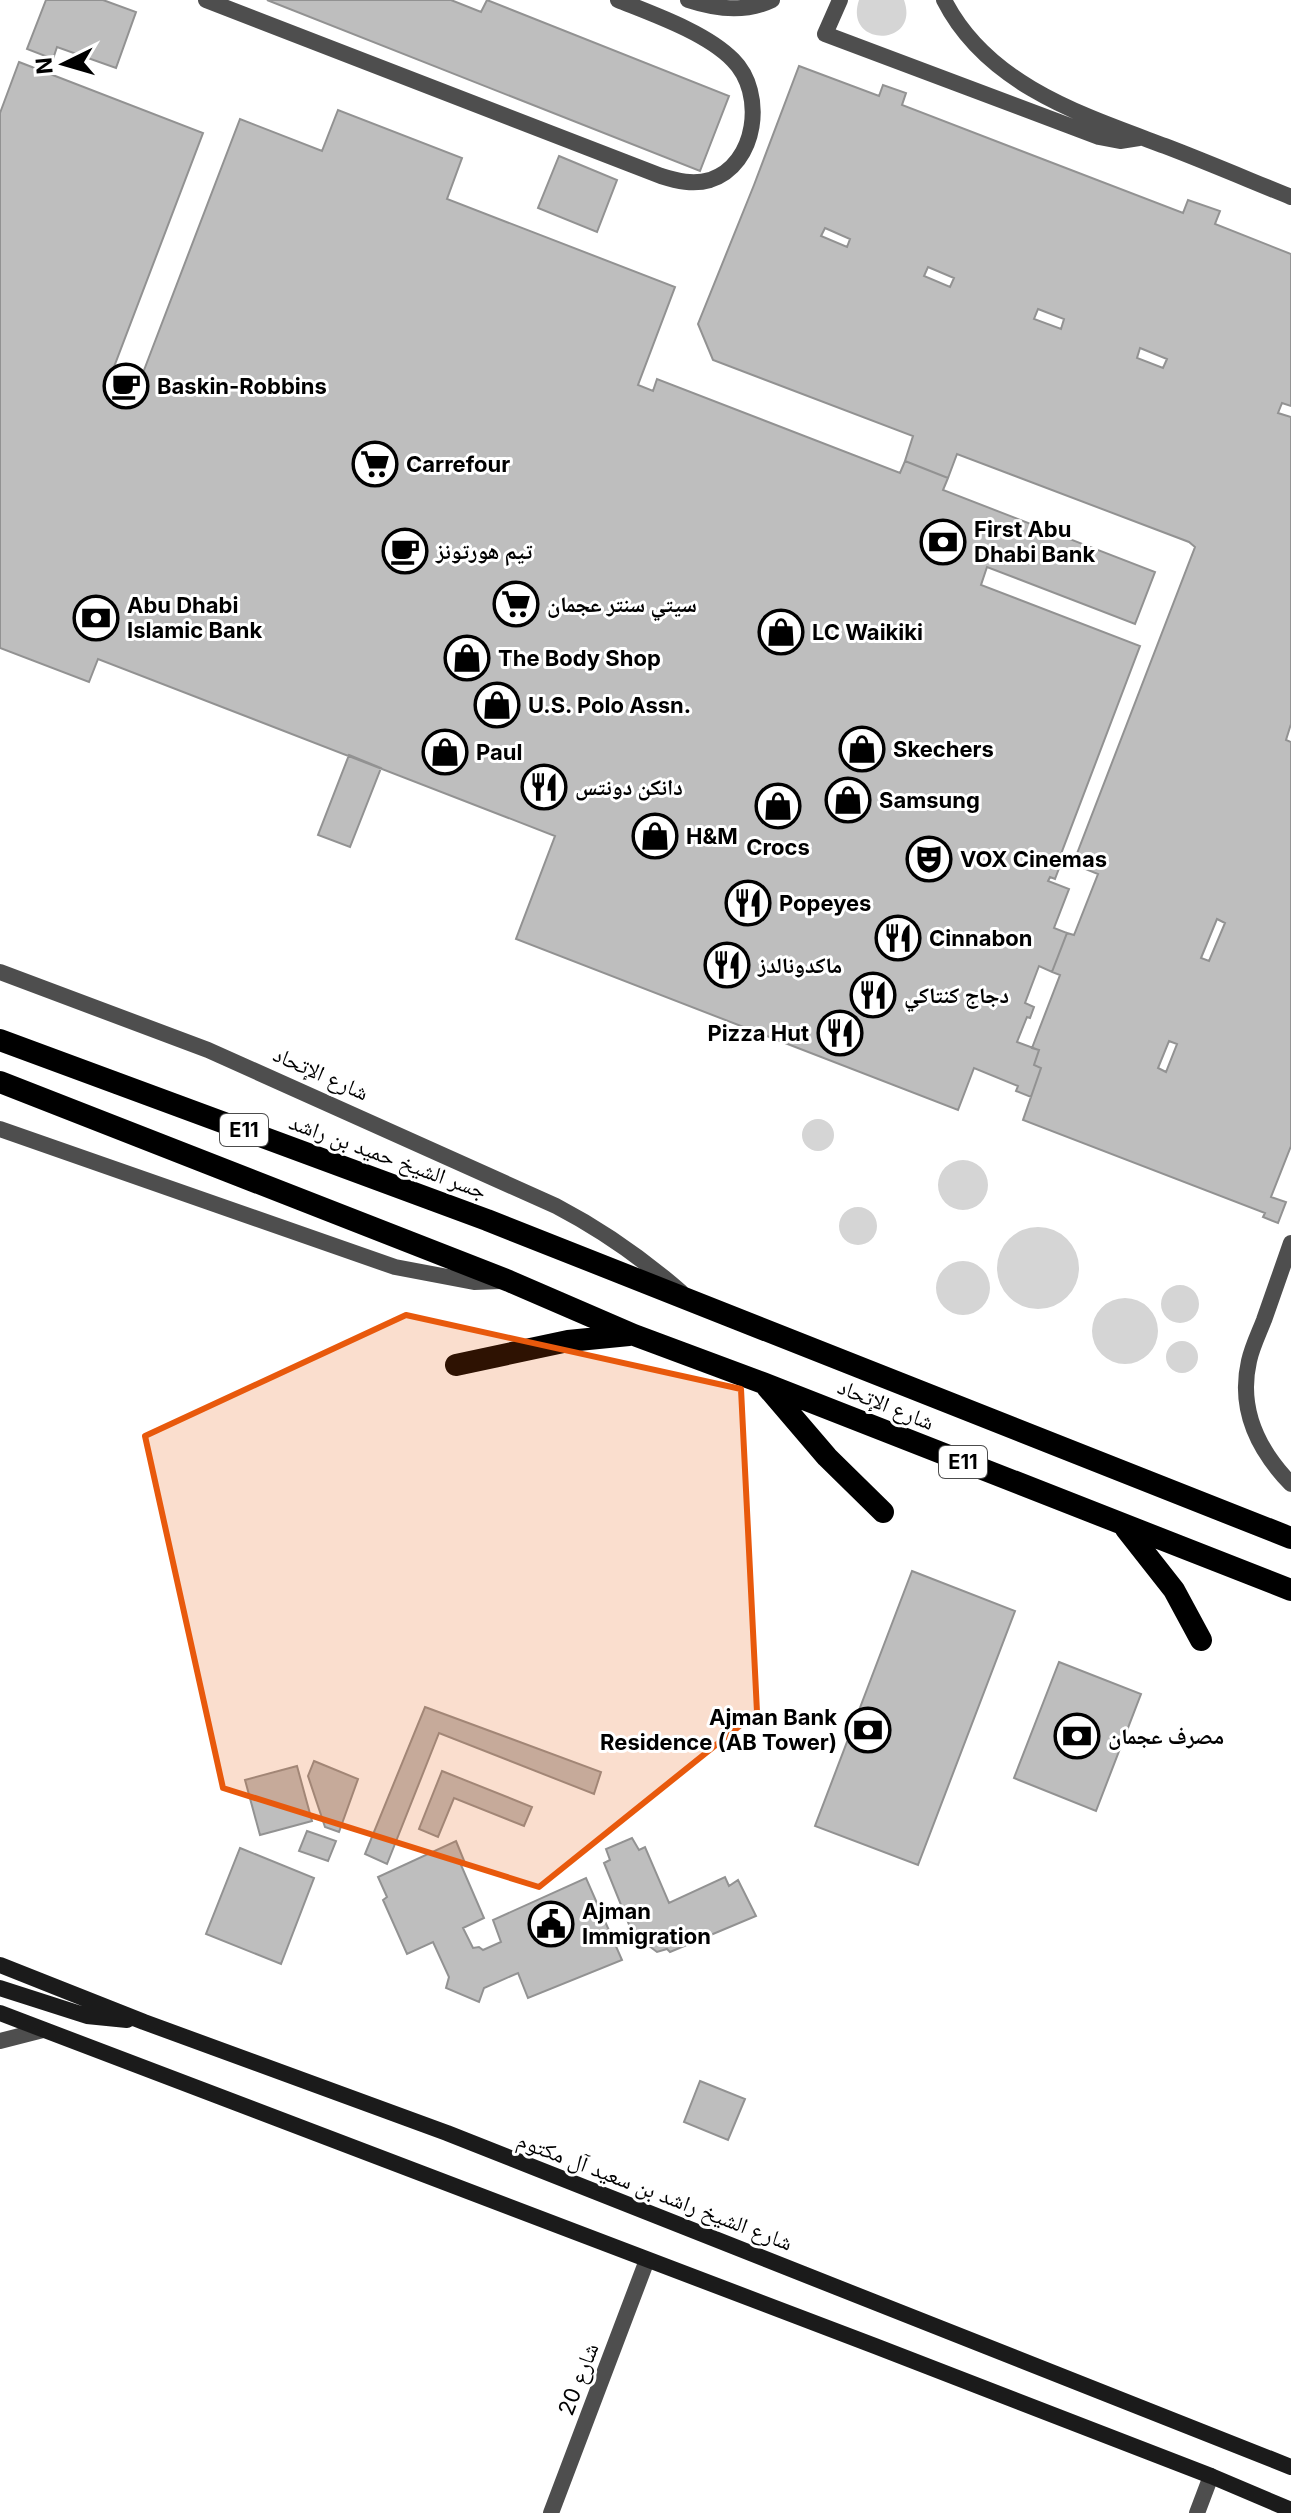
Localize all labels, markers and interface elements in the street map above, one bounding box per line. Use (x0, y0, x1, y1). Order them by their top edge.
north arrow (24, 24, 104, 104)
text: N (30, 56, 58, 75)
cafe icon: Baskin-Robbins (102, 362, 150, 410)
place label: Baskin-Robbins (157, 373, 327, 399)
supermarket icon: Carrefour (351, 440, 399, 488)
place label: Carrefour (406, 451, 510, 477)
place label: First Abu Dhabi Bank (974, 516, 1095, 567)
bank icon: First Abu Dhabi Bank (919, 518, 967, 566)
cafe icon: تيم هورتونز (381, 527, 429, 575)
place label: تيم هورتونز (435, 538, 532, 566)
supermarket icon: سيتي سنتر عجمان (492, 580, 540, 628)
place label: سيتي سنتر عجمان (547, 591, 697, 621)
place label: Abu Dhabi Islamic Bank (127, 592, 262, 643)
bank icon: Abu Dhabi Islamic Bank (72, 594, 120, 642)
shop icon: LC Waikiki (757, 608, 805, 656)
place label: LC Waikiki (812, 619, 923, 645)
shop icon: The Body Shop (443, 634, 491, 682)
place label: The Body Shop (498, 645, 661, 671)
shop icon: U.S. Polo Assn. (473, 681, 521, 729)
place label: U.S. Polo Assn. (528, 692, 691, 718)
shop icon: Skechers (838, 725, 886, 773)
shop icon: Paul (421, 728, 469, 776)
place label: Skechers (893, 736, 994, 762)
place label: Paul (476, 739, 522, 765)
restaurant icon: دانكن دونتس (520, 763, 568, 811)
place label: دانكن دونتس (575, 774, 683, 801)
shop icon: Samsung (824, 776, 872, 824)
shop icon: Crocs (754, 782, 802, 830)
place label: Samsung (879, 787, 980, 813)
shop icon: H&M (631, 812, 679, 860)
place label: H&M (686, 823, 738, 849)
place label: Crocs (746, 834, 810, 860)
theatre icon: VOX Cinemas (905, 835, 953, 883)
place label: VOX Cinemas (960, 846, 1107, 872)
restaurant icon: Popeyes (724, 879, 772, 927)
place label: Popeyes (779, 890, 871, 916)
restaurant icon: Cinnabon (874, 914, 922, 962)
place label: Cinnabon (929, 925, 1032, 951)
restaurant icon: ماكدونالدز (703, 941, 751, 989)
place label: ماكدونالدز (757, 952, 842, 978)
restaurant icon: دجاج كنتاكي (849, 971, 897, 1019)
place label: دجاج كنتاكي (904, 982, 1009, 1012)
restaurant icon: Pizza Hut (816, 1009, 864, 1057)
place label: Pizza Hut (707, 1020, 809, 1046)
street label: شارع الإتحاد (269, 1040, 373, 1106)
street label: جسر الشيخ حميد بن راشد (285, 1108, 490, 1205)
road number: E11 (220, 1114, 268, 1146)
street label: شارع الإتحاد (834, 1373, 938, 1436)
road number: E11 (939, 1446, 987, 1478)
place label: Ajman Bank Residence (AB Tower) (600, 1704, 837, 1755)
bank icon: Ajman Bank Residence (AB Tower) (844, 1706, 892, 1754)
bank icon: مصرف عجمان (1053, 1712, 1101, 1760)
place label: مصرف عجمان (1108, 1723, 1224, 1750)
place label: Ajman Immigration (582, 1898, 711, 1949)
public building icon: Ajman Immigration (527, 1900, 575, 1948)
street label: شارع الشيخ راشد بن سعيد آل مكتوم (513, 2126, 796, 2257)
street label: شارع 20 (552, 2339, 605, 2419)

